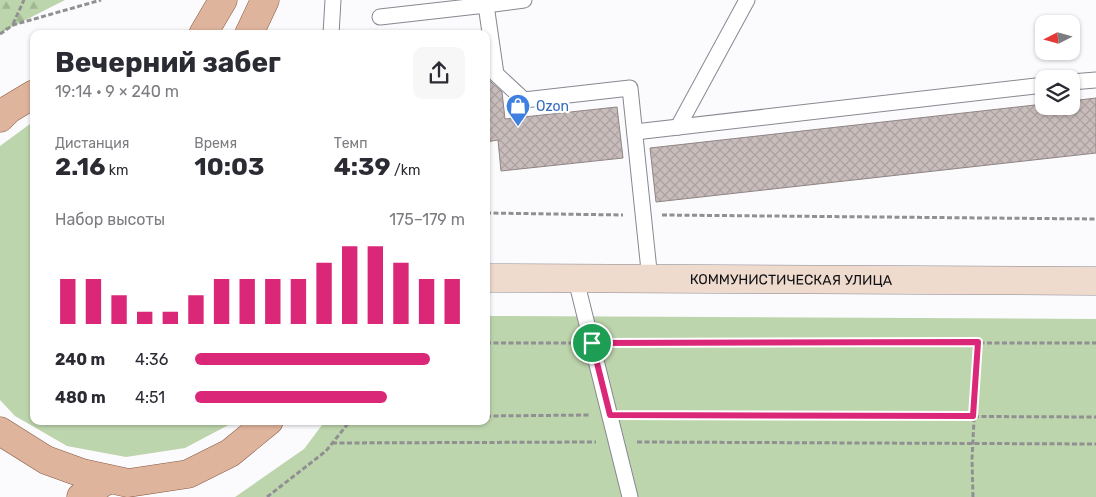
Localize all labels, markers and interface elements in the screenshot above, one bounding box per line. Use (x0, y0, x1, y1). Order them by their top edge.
north arrow (1035, 15, 1080, 60)
map controls (1035, 15, 1080, 115)
text: Вечерний забег (55, 46, 281, 79)
button: share (413, 47, 465, 99)
button: layers (1035, 70, 1080, 115)
text: 19:14 · 9 × 240 m (55, 82, 179, 101)
shop icon: Ozon (505, 93, 531, 127)
place label: Ozon (536, 98, 569, 115)
text: Дистанция (55, 135, 129, 152)
text: Время (194, 135, 237, 152)
text: Темп (334, 135, 367, 152)
text: 2.16 (55, 152, 105, 181)
text: 10:03 (194, 152, 265, 181)
text: 4:39 (334, 152, 391, 181)
text: km (105, 162, 129, 179)
text: /km (391, 162, 420, 179)
text: Набор высоты (55, 210, 165, 229)
text: 175–179 m (389, 210, 465, 229)
street label: КОММУНИСТИЧЕСКАЯ УЛИЦА (690, 271, 893, 289)
pin (571, 322, 613, 364)
icon: arrive (578, 329, 606, 357)
text: 240 m (55, 350, 105, 369)
text: 4:36 (135, 350, 168, 369)
text: 480 m (55, 388, 106, 407)
text: 4:51 (135, 388, 165, 407)

